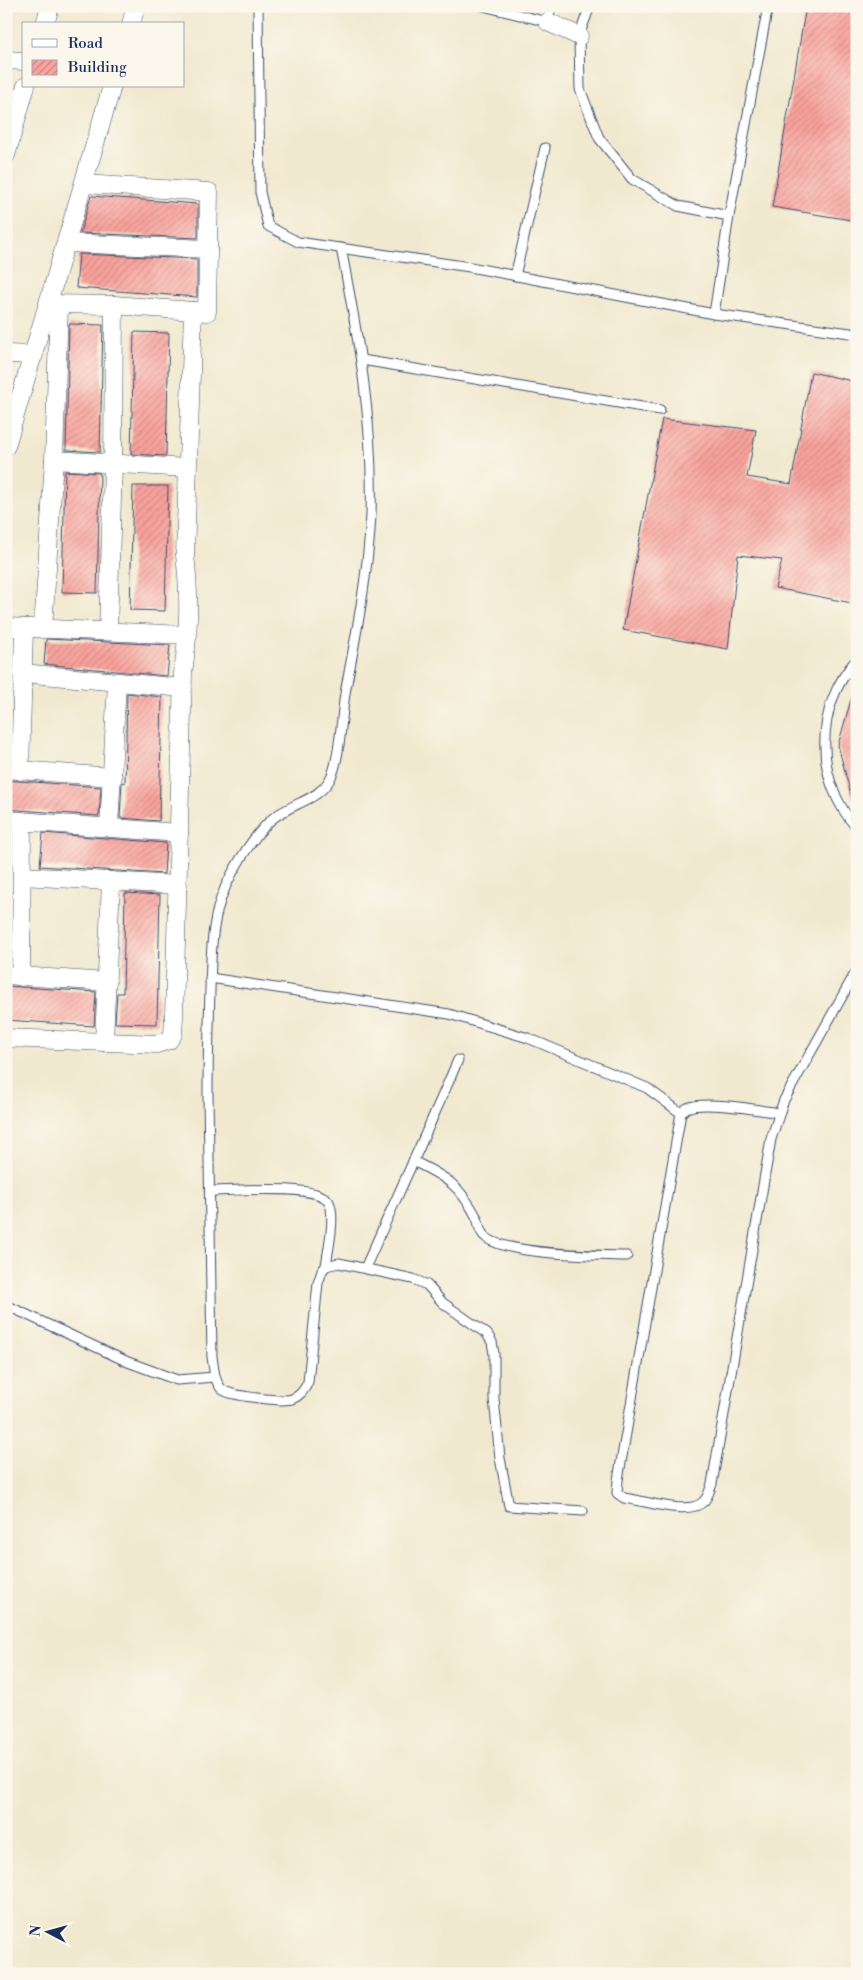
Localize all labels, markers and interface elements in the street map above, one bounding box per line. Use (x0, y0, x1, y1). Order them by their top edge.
legend (22, 22, 185, 88)
text: Road (68, 34, 103, 53)
text: Building (67, 58, 127, 77)
north arrow (22, 1908, 72, 1958)
text: N (27, 1924, 46, 1937)

